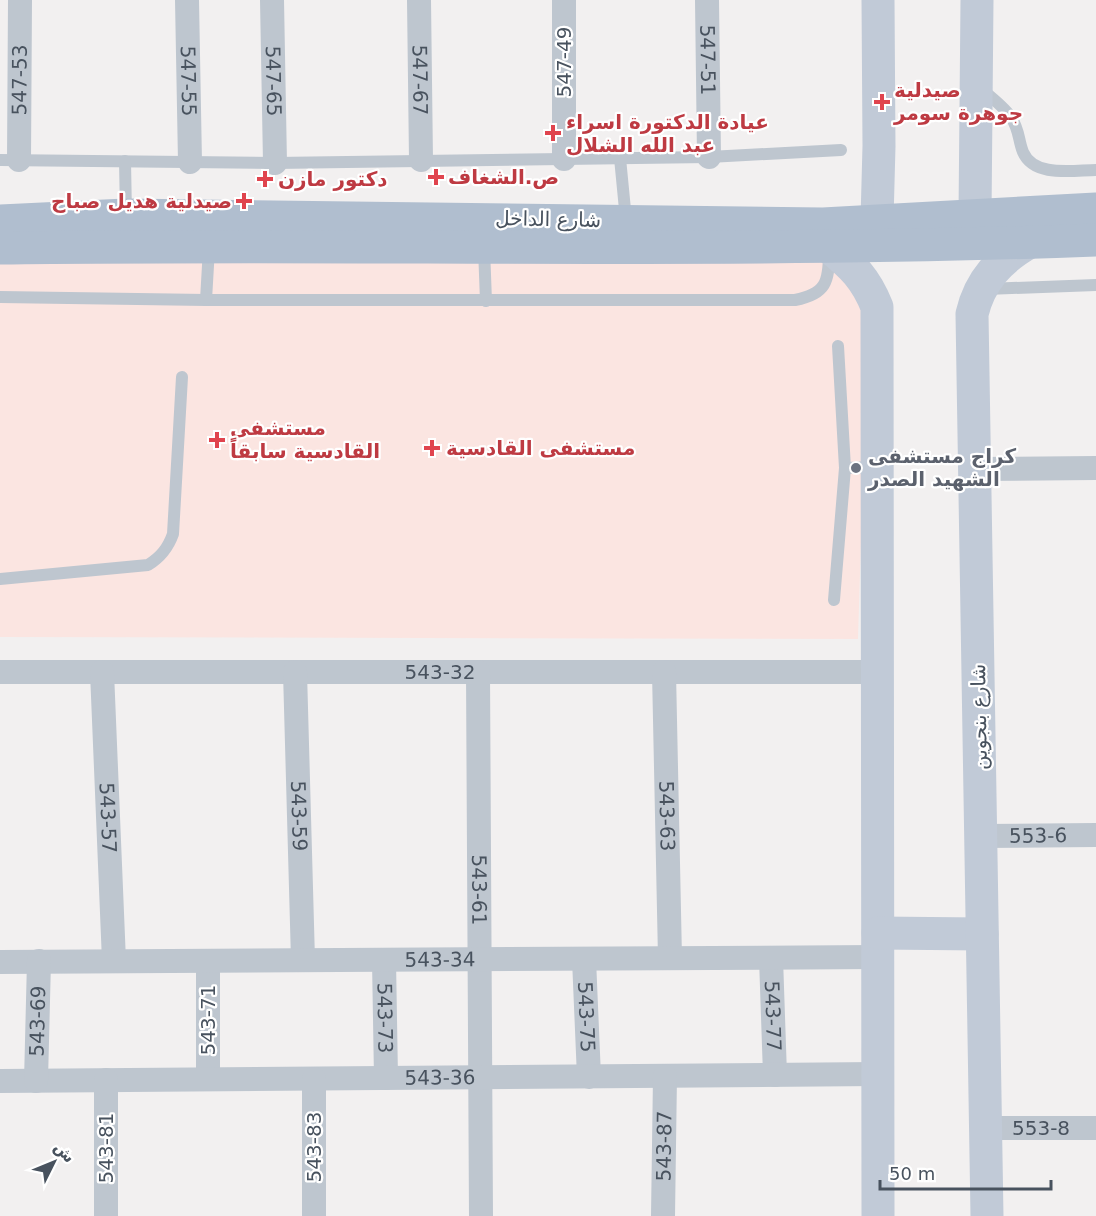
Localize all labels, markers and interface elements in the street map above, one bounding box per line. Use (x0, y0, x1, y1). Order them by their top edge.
street label: 547-51 (695, 24, 720, 96)
street label: 547-49 (552, 27, 576, 97)
street label: 547-53 (7, 44, 32, 116)
street label: 547-67 (408, 44, 432, 116)
street label: 547-55 (176, 45, 201, 117)
street label: 547-65 (261, 45, 286, 117)
place label: صيدلية جوهرة سومر (893, 78, 1023, 125)
marker: صيدلية جوهرة سومر (875, 95, 889, 109)
place label: عيادة الدكتورة اسراء عبد الله الشلال (566, 110, 769, 157)
marker: عيادة الدكتورة اسراء عبد الله الشلال (544, 124, 562, 142)
place label: ص.الشغاف (448, 165, 559, 189)
place label: دكتور مازن (278, 167, 388, 191)
marker: دكتور مازن (256, 170, 274, 188)
marker: ص.الشغاف (429, 170, 443, 184)
place label: صيدلية هديل صباح (51, 189, 232, 213)
marker: صيدلية هديل صباح (237, 194, 251, 208)
street label: شارع الداخل (495, 206, 601, 232)
place label: مستشفى القادسية سابقاً (230, 416, 380, 463)
marker: مستشفى القادسية سابقاً (208, 431, 226, 449)
place label: مستشفى القادسية (446, 436, 635, 460)
marker: مستشفى القادسية (423, 439, 441, 457)
place label: كراج مستشفى الشهيد الصدر (867, 444, 1017, 491)
marker: كراج مستشفى الشهيد الصدر (849, 461, 863, 475)
street label: 543-32 (405, 660, 475, 684)
street label: شارع بنجوين (966, 664, 992, 770)
street label: 543-59 (286, 780, 312, 852)
street label: 543-63 (654, 780, 680, 852)
street label: 543-57 (95, 782, 122, 854)
street label: 553-6 (1009, 823, 1067, 848)
street label: 543-61 (467, 854, 491, 926)
street label: 543-34 (404, 947, 476, 972)
street label: 543-77 (760, 980, 786, 1052)
street label: 543-75 (573, 981, 600, 1053)
street label: 543-73 (372, 982, 398, 1054)
street label: 543-69 (25, 985, 50, 1057)
street label: 543-71 (196, 985, 220, 1055)
street label: 543-36 (404, 1065, 476, 1090)
street label: 543-87 (651, 1110, 677, 1182)
street label: 543-83 (302, 1112, 326, 1182)
street label: 543-81 (94, 1113, 118, 1183)
street label: 553-8 (1012, 1116, 1070, 1140)
north arrow (24, 1132, 84, 1192)
text: ش (50, 1138, 79, 1167)
scale bar (880, 1153, 1051, 1191)
text: 50 m (889, 1163, 935, 1184)

